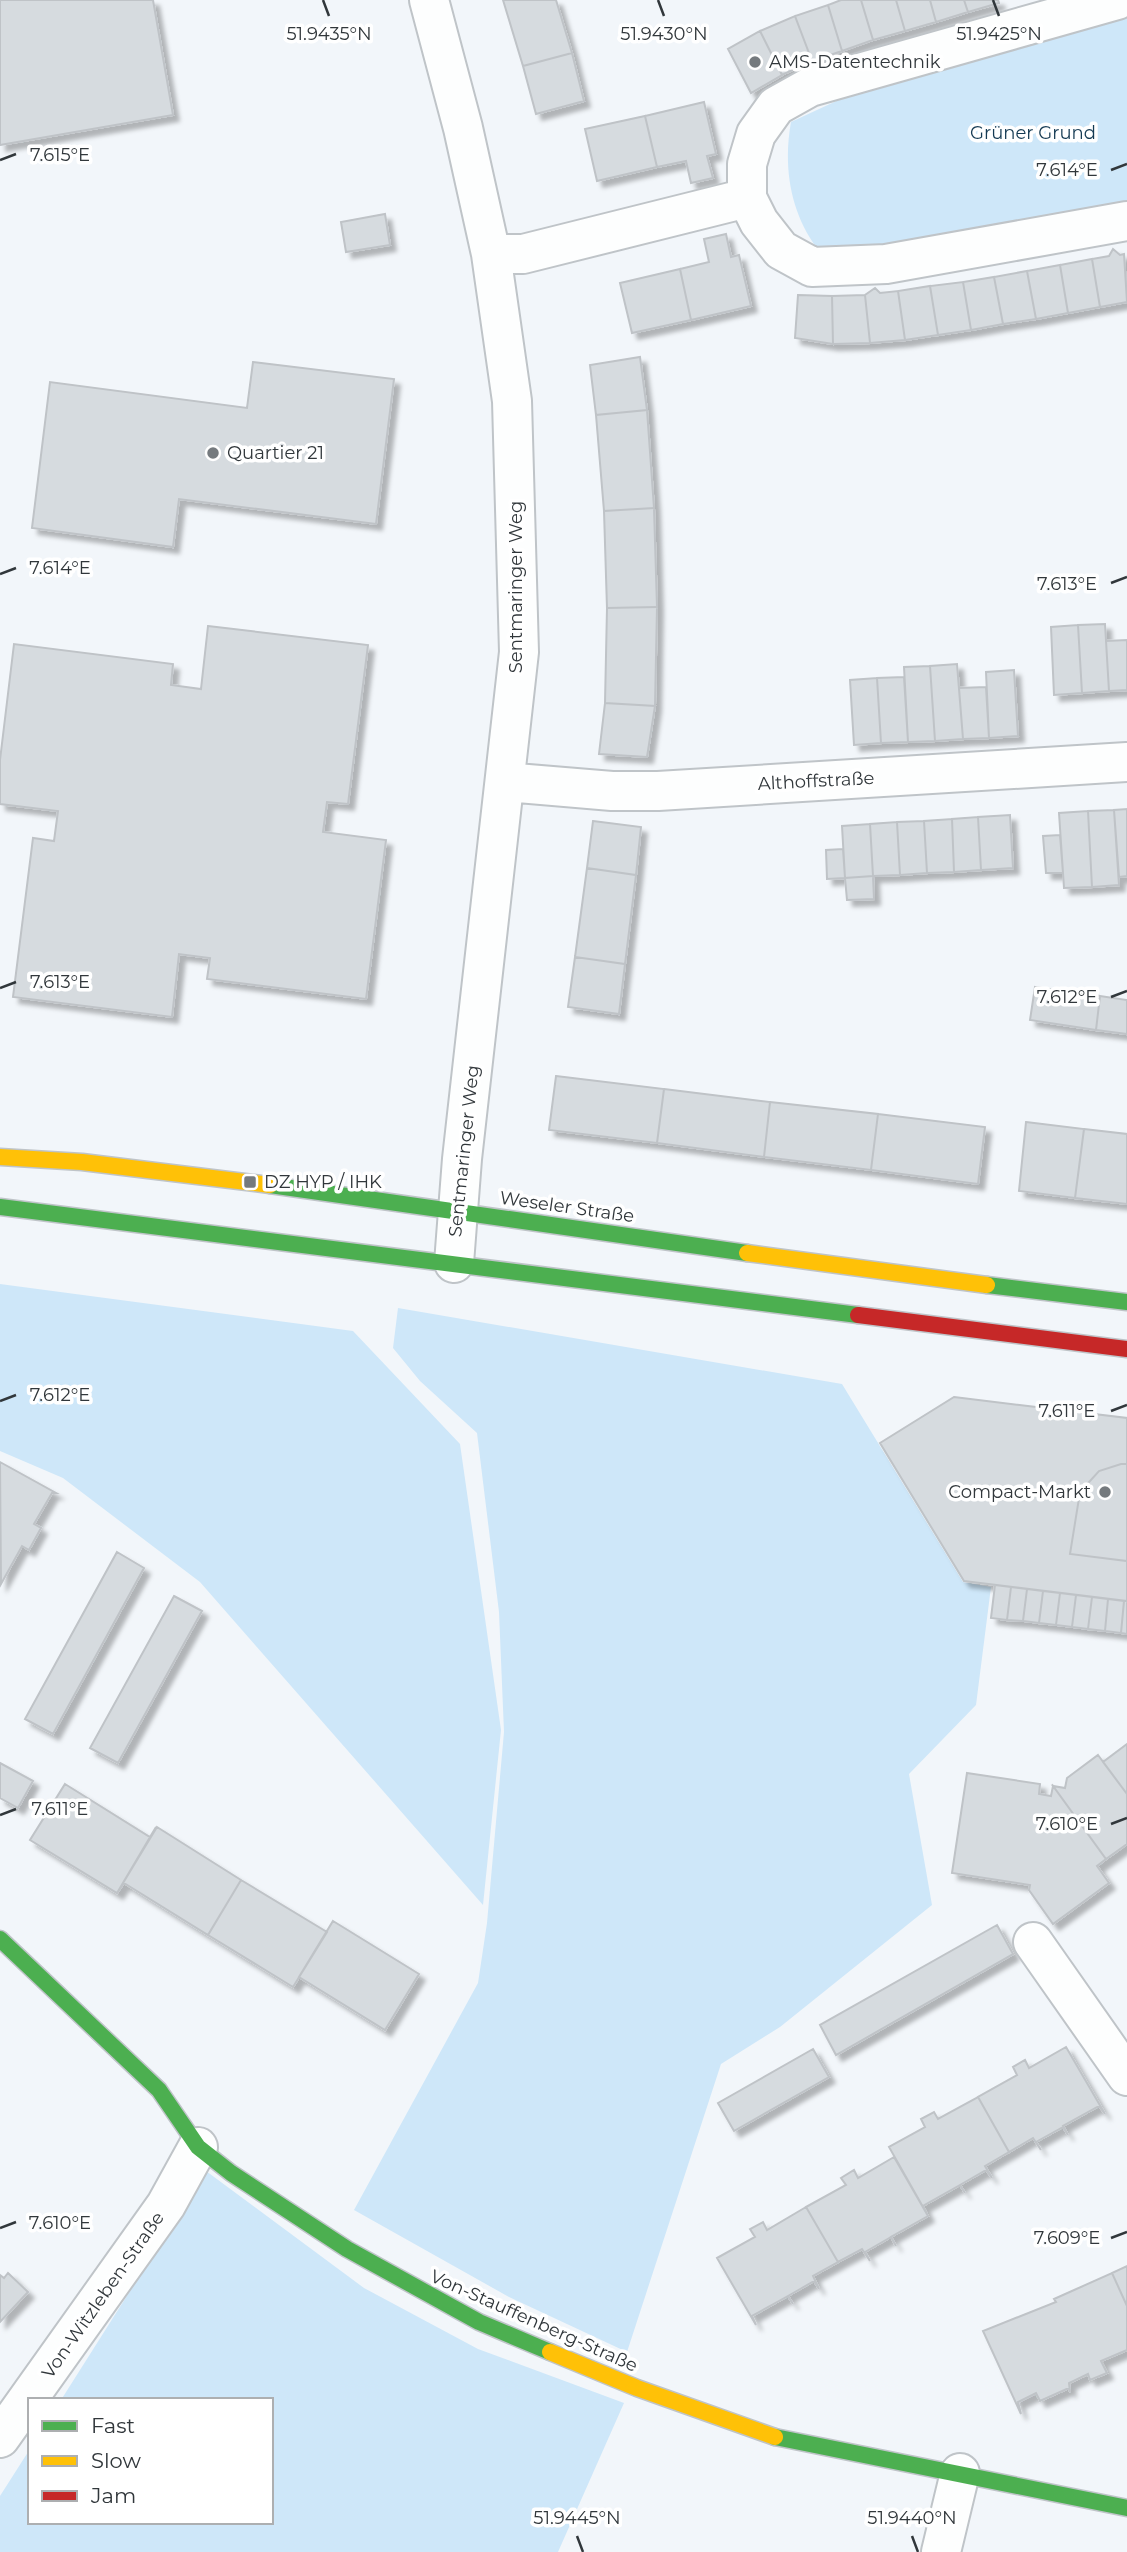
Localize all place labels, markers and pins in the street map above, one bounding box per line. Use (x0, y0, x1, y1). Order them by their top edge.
place label: AMS-Datentechnik (769, 51, 941, 73)
marker: AMS-Datentechnik (747, 54, 763, 70)
place label: Quartier 21 (227, 442, 324, 464)
marker: Quartier 21 (205, 445, 221, 461)
place label: DZ HYP / IHK (264, 1171, 382, 1193)
marker: DZ HYP / IHK (242, 1174, 258, 1190)
place label: Compact-Markt (948, 1481, 1091, 1503)
marker: Compact-Markt (1097, 1484, 1113, 1500)

